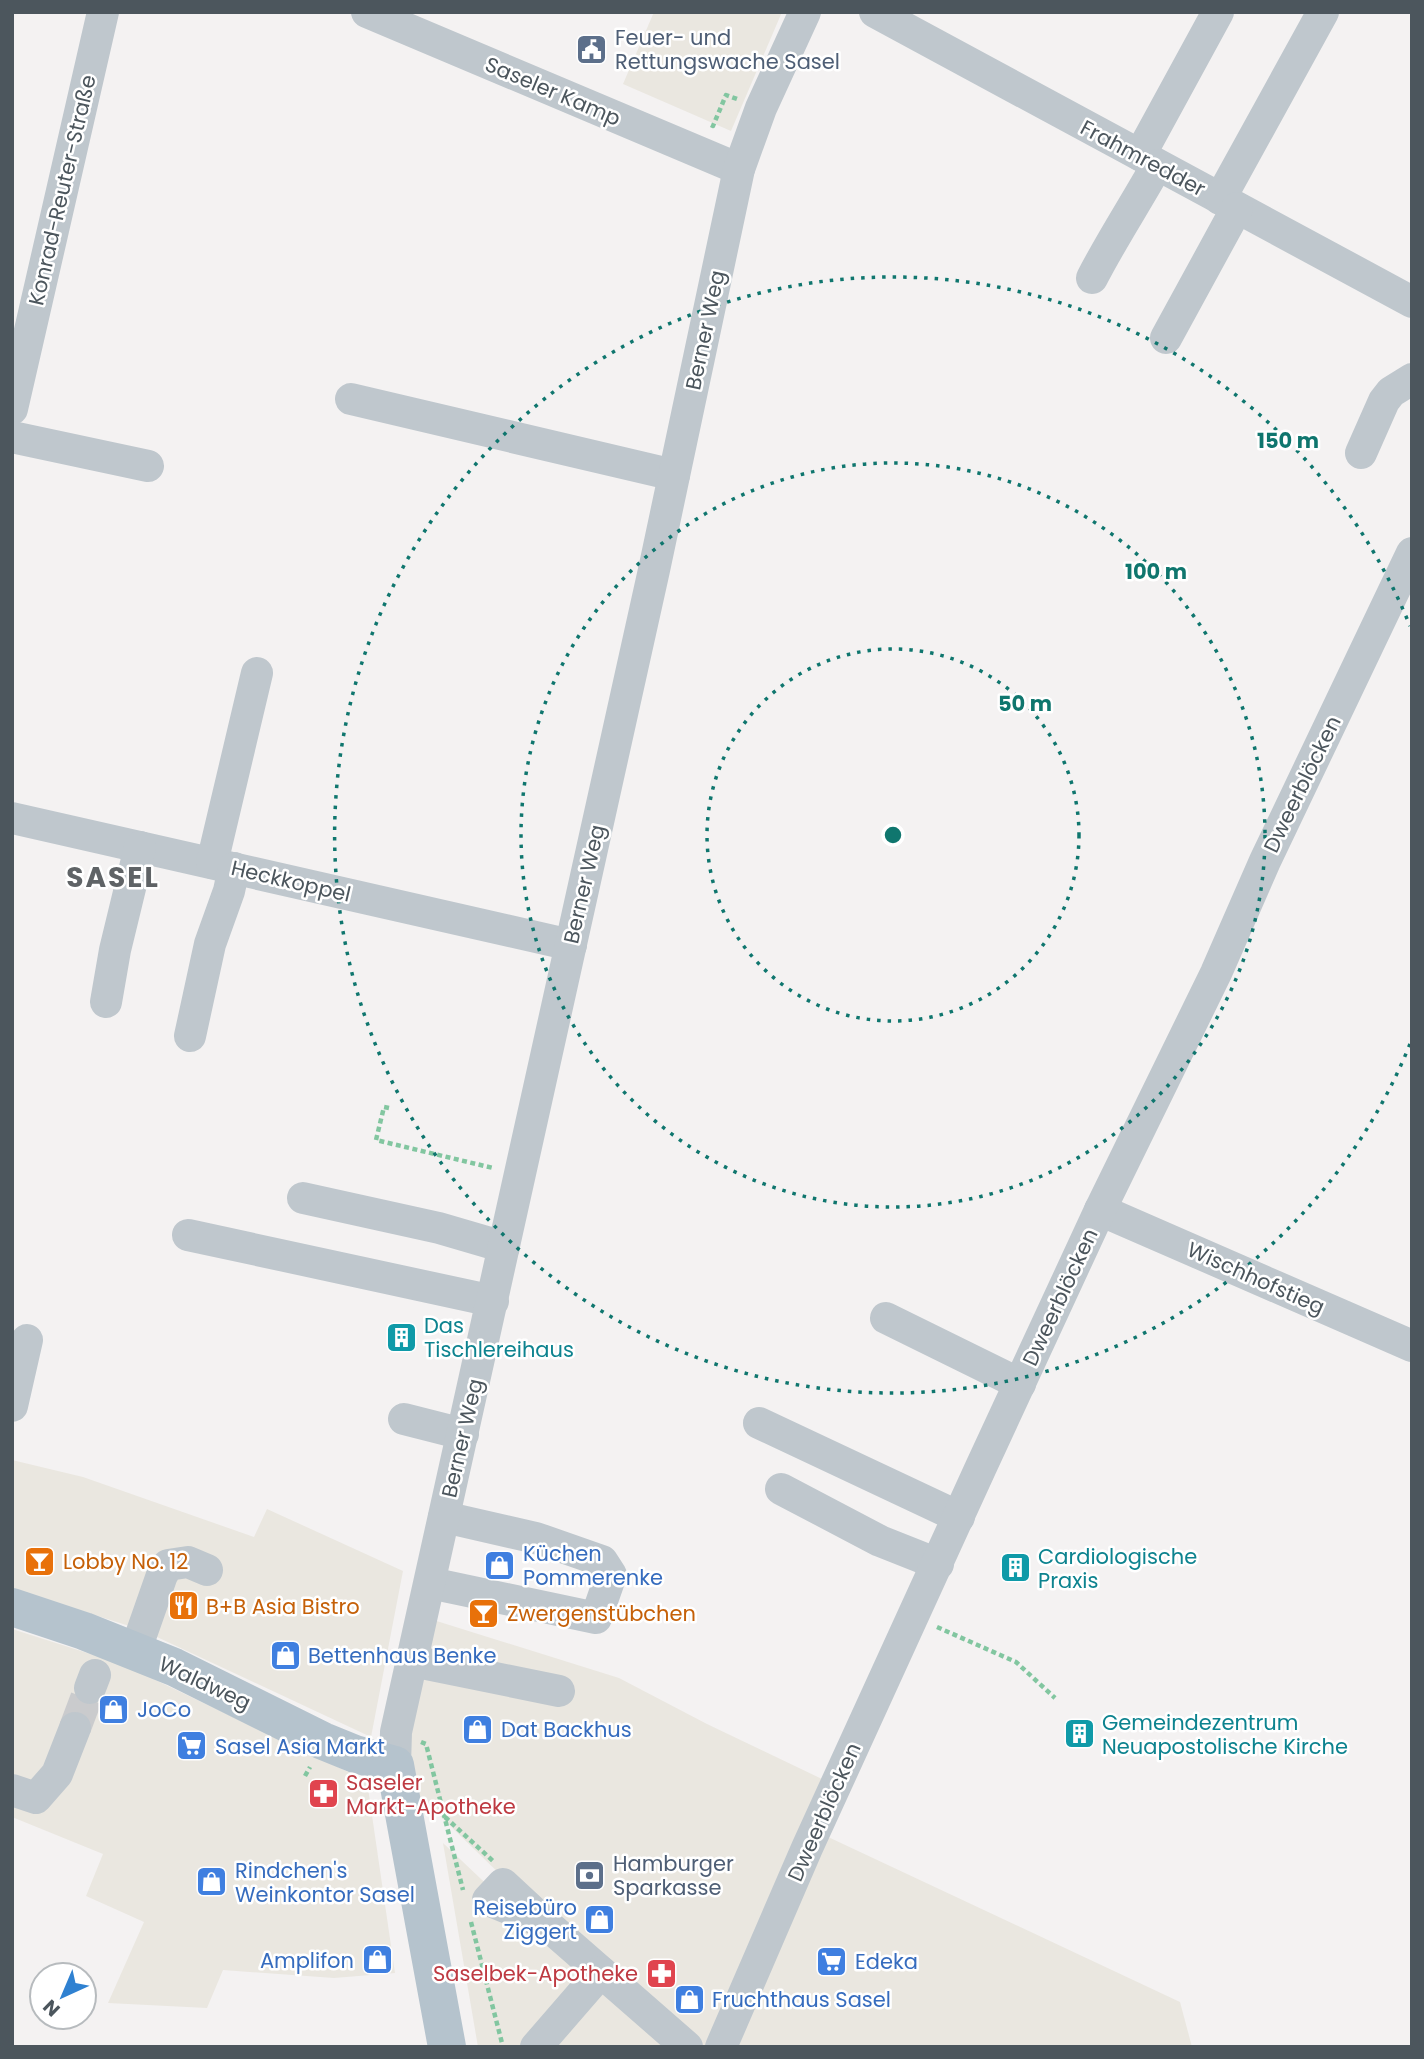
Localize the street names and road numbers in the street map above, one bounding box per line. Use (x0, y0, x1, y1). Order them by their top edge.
street label: Saseler Kamp (481, 49, 625, 133)
street label: Konrad-Reuter-Straße (21, 72, 103, 308)
street label: Frahmredder (1075, 113, 1211, 203)
street label: Berner Weg (678, 268, 732, 392)
street label: Dweerblöcken (1256, 711, 1348, 857)
street label: Berner Weg (556, 822, 612, 946)
street label: Heckkoppel (228, 853, 354, 909)
street label: Dweerblöcken (1015, 1223, 1105, 1371)
street label: Wischhofstieg (1183, 1235, 1329, 1321)
street label: Berner Weg (434, 1376, 490, 1500)
street label: Waldweg (154, 1649, 256, 1717)
street label: Dweerblöcken (780, 1738, 868, 1886)

